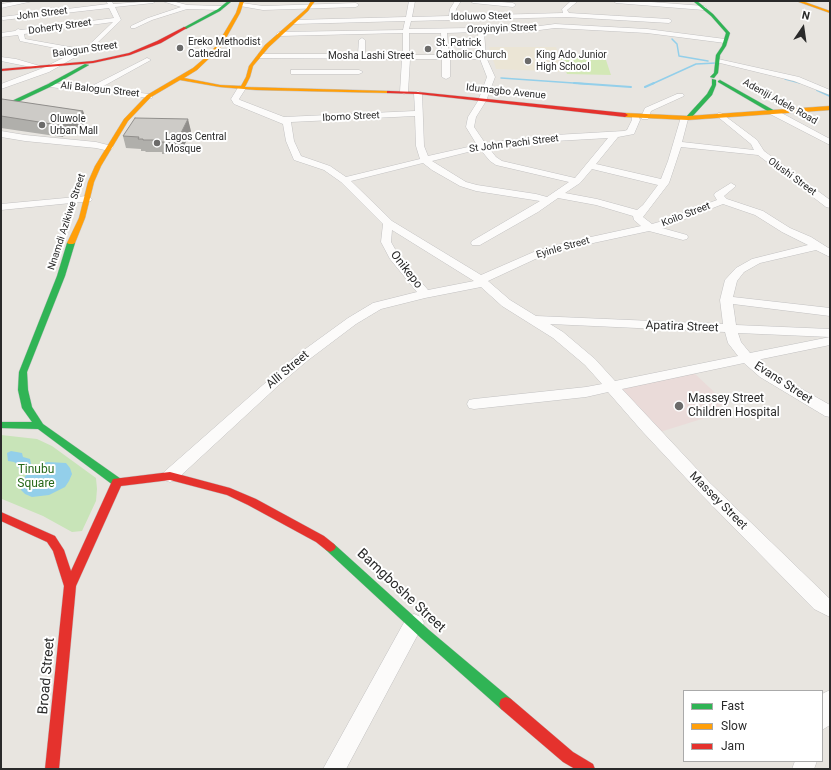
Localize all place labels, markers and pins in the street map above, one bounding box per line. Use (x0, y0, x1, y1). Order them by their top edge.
place label: Ereko Methodist Cathedral (188, 36, 261, 60)
place label: St. Patrick Catholic Church (436, 37, 507, 60)
marker: Ereko Methodist Cathedral (175, 43, 185, 53)
marker: St. Patrick Catholic Church (423, 44, 433, 54)
place label: King Ado Junior High School (536, 49, 607, 72)
marker: King Ado Junior High School (523, 56, 533, 66)
place label: Oluwole Urban Mall (50, 113, 98, 136)
marker: Oluwole Urban Mall (37, 120, 47, 130)
place label: Lagos Central Mosque (165, 131, 226, 154)
marker: Lagos Central Mosque (152, 138, 162, 148)
place label: Massey Street Children Hospital (688, 392, 780, 420)
marker: Massey Street Children Hospital (673, 400, 685, 412)

